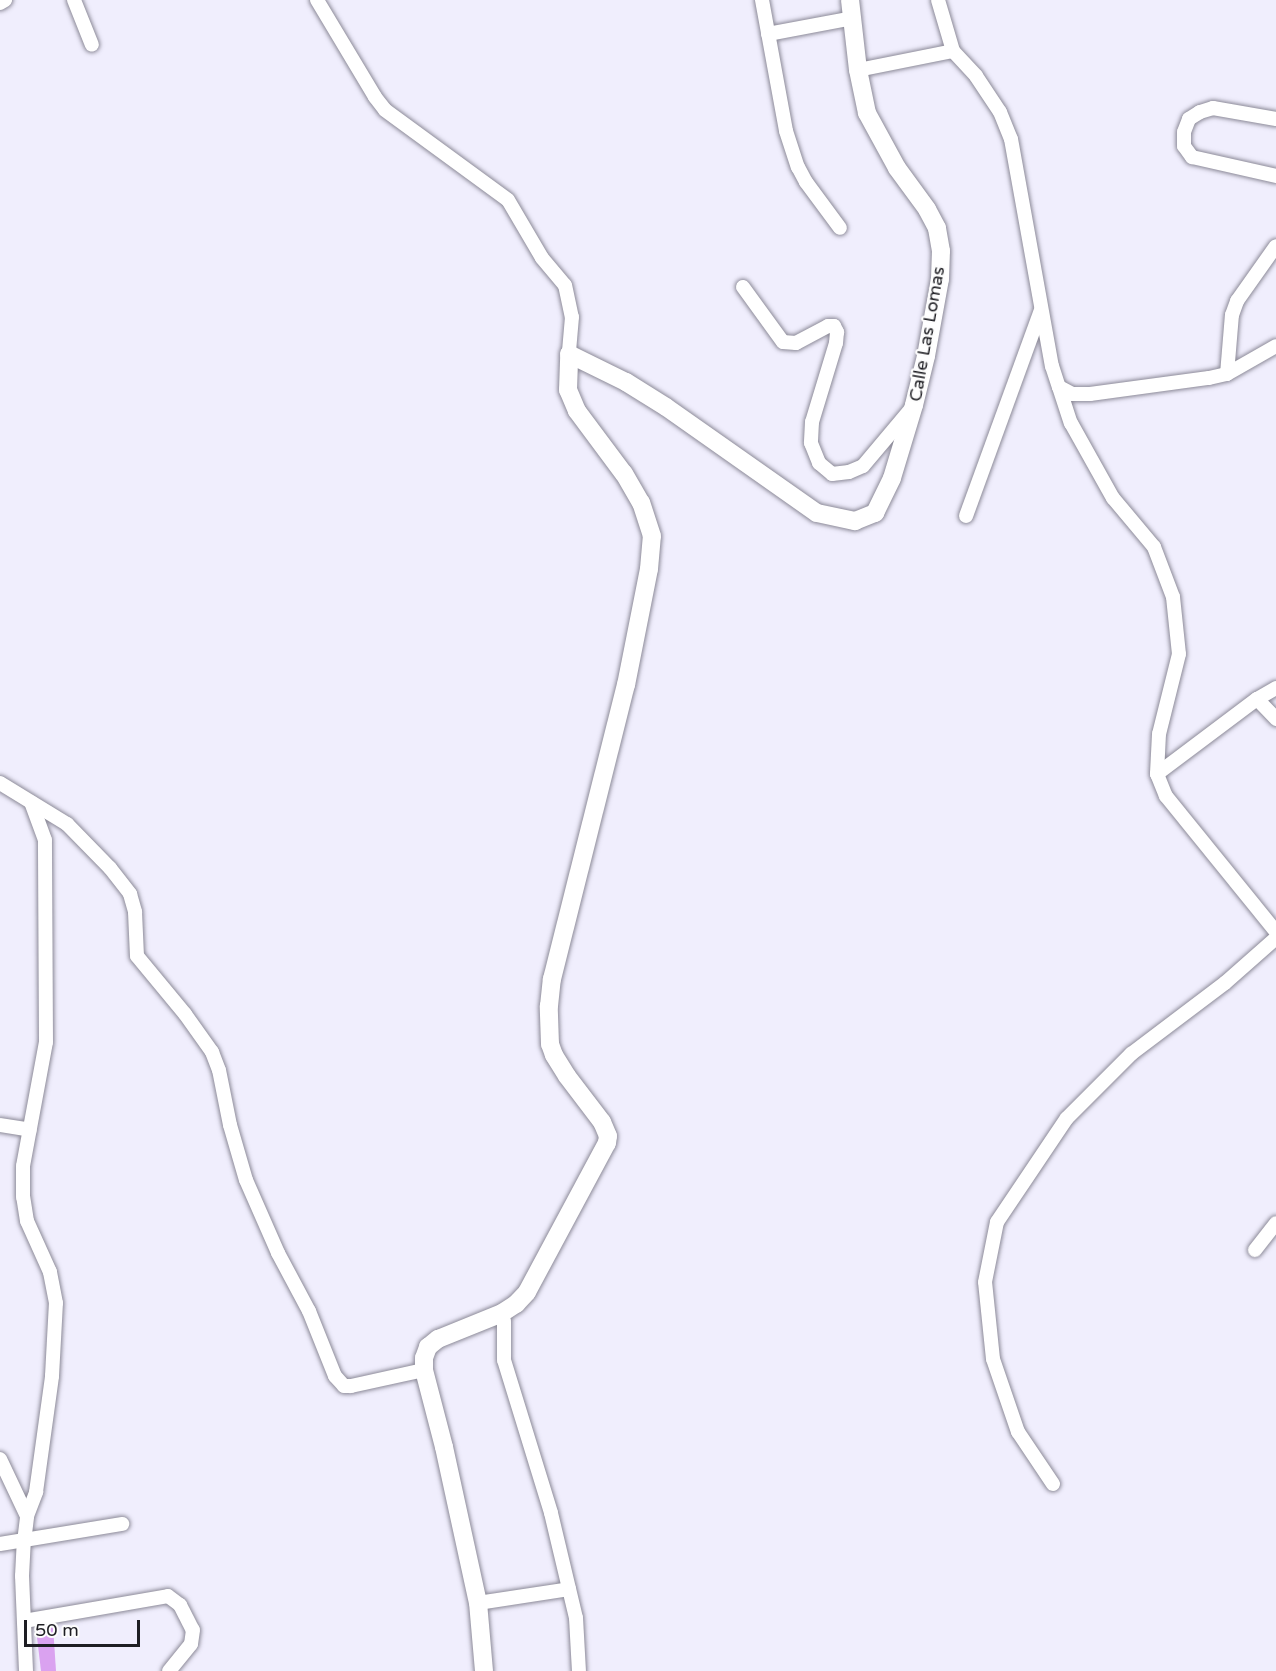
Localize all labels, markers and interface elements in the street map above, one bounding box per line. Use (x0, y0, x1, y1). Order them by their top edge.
street label: Calle Las Lomas (904, 265, 950, 403)
scale bar (27, 1608, 142, 1646)
text: 50 m (35, 1619, 79, 1641)

